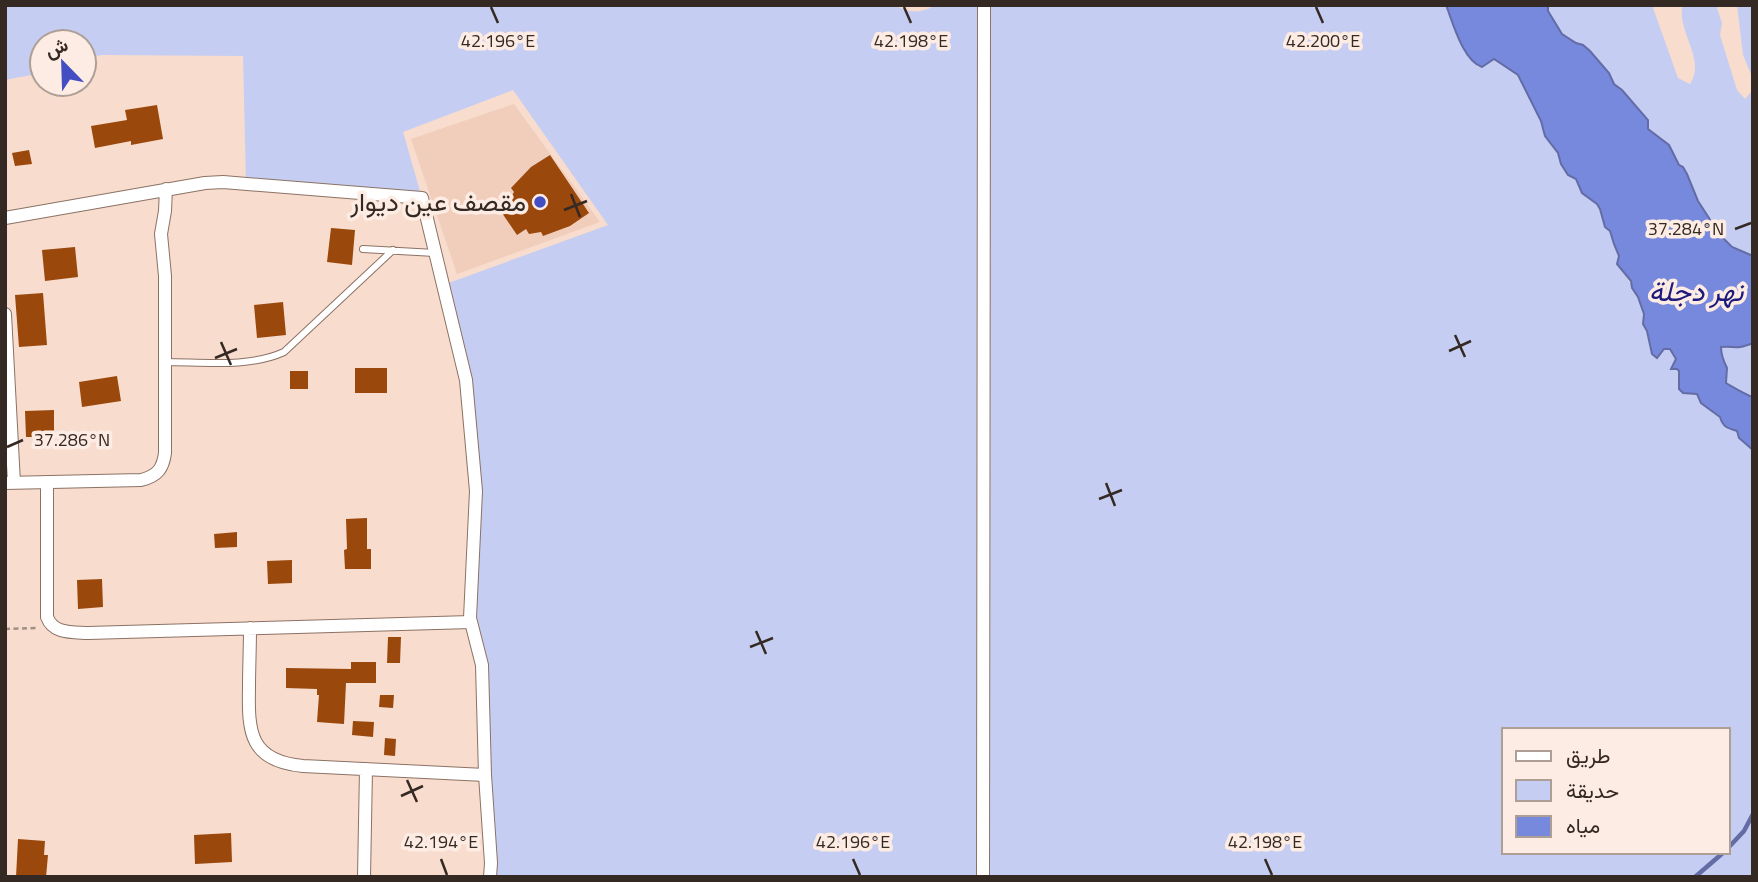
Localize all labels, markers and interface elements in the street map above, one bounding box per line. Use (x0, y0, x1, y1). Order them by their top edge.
text: 42.196°E (461, 27, 535, 54)
text: 42.198°E (874, 27, 948, 54)
text: 42.200°E (1286, 27, 1360, 54)
north arrow (28, 28, 98, 98)
text: ش (40, 29, 72, 65)
place label: مقصف عين ديوار (349, 182, 526, 221)
marker: مقصف عين ديوار (532, 194, 548, 210)
text: 37.284°N (1648, 215, 1724, 242)
water label: نهر دجلة (1649, 269, 1745, 312)
text: 37.286°N (34, 426, 110, 453)
legend (1502, 728, 1730, 854)
text: طريق (1566, 739, 1611, 771)
text: حديقة (1566, 774, 1619, 806)
text: مياه (1566, 809, 1600, 841)
text: 42.194°E (404, 828, 478, 855)
text: 42.196°E (816, 828, 890, 855)
text: 42.198°E (1228, 828, 1302, 855)

